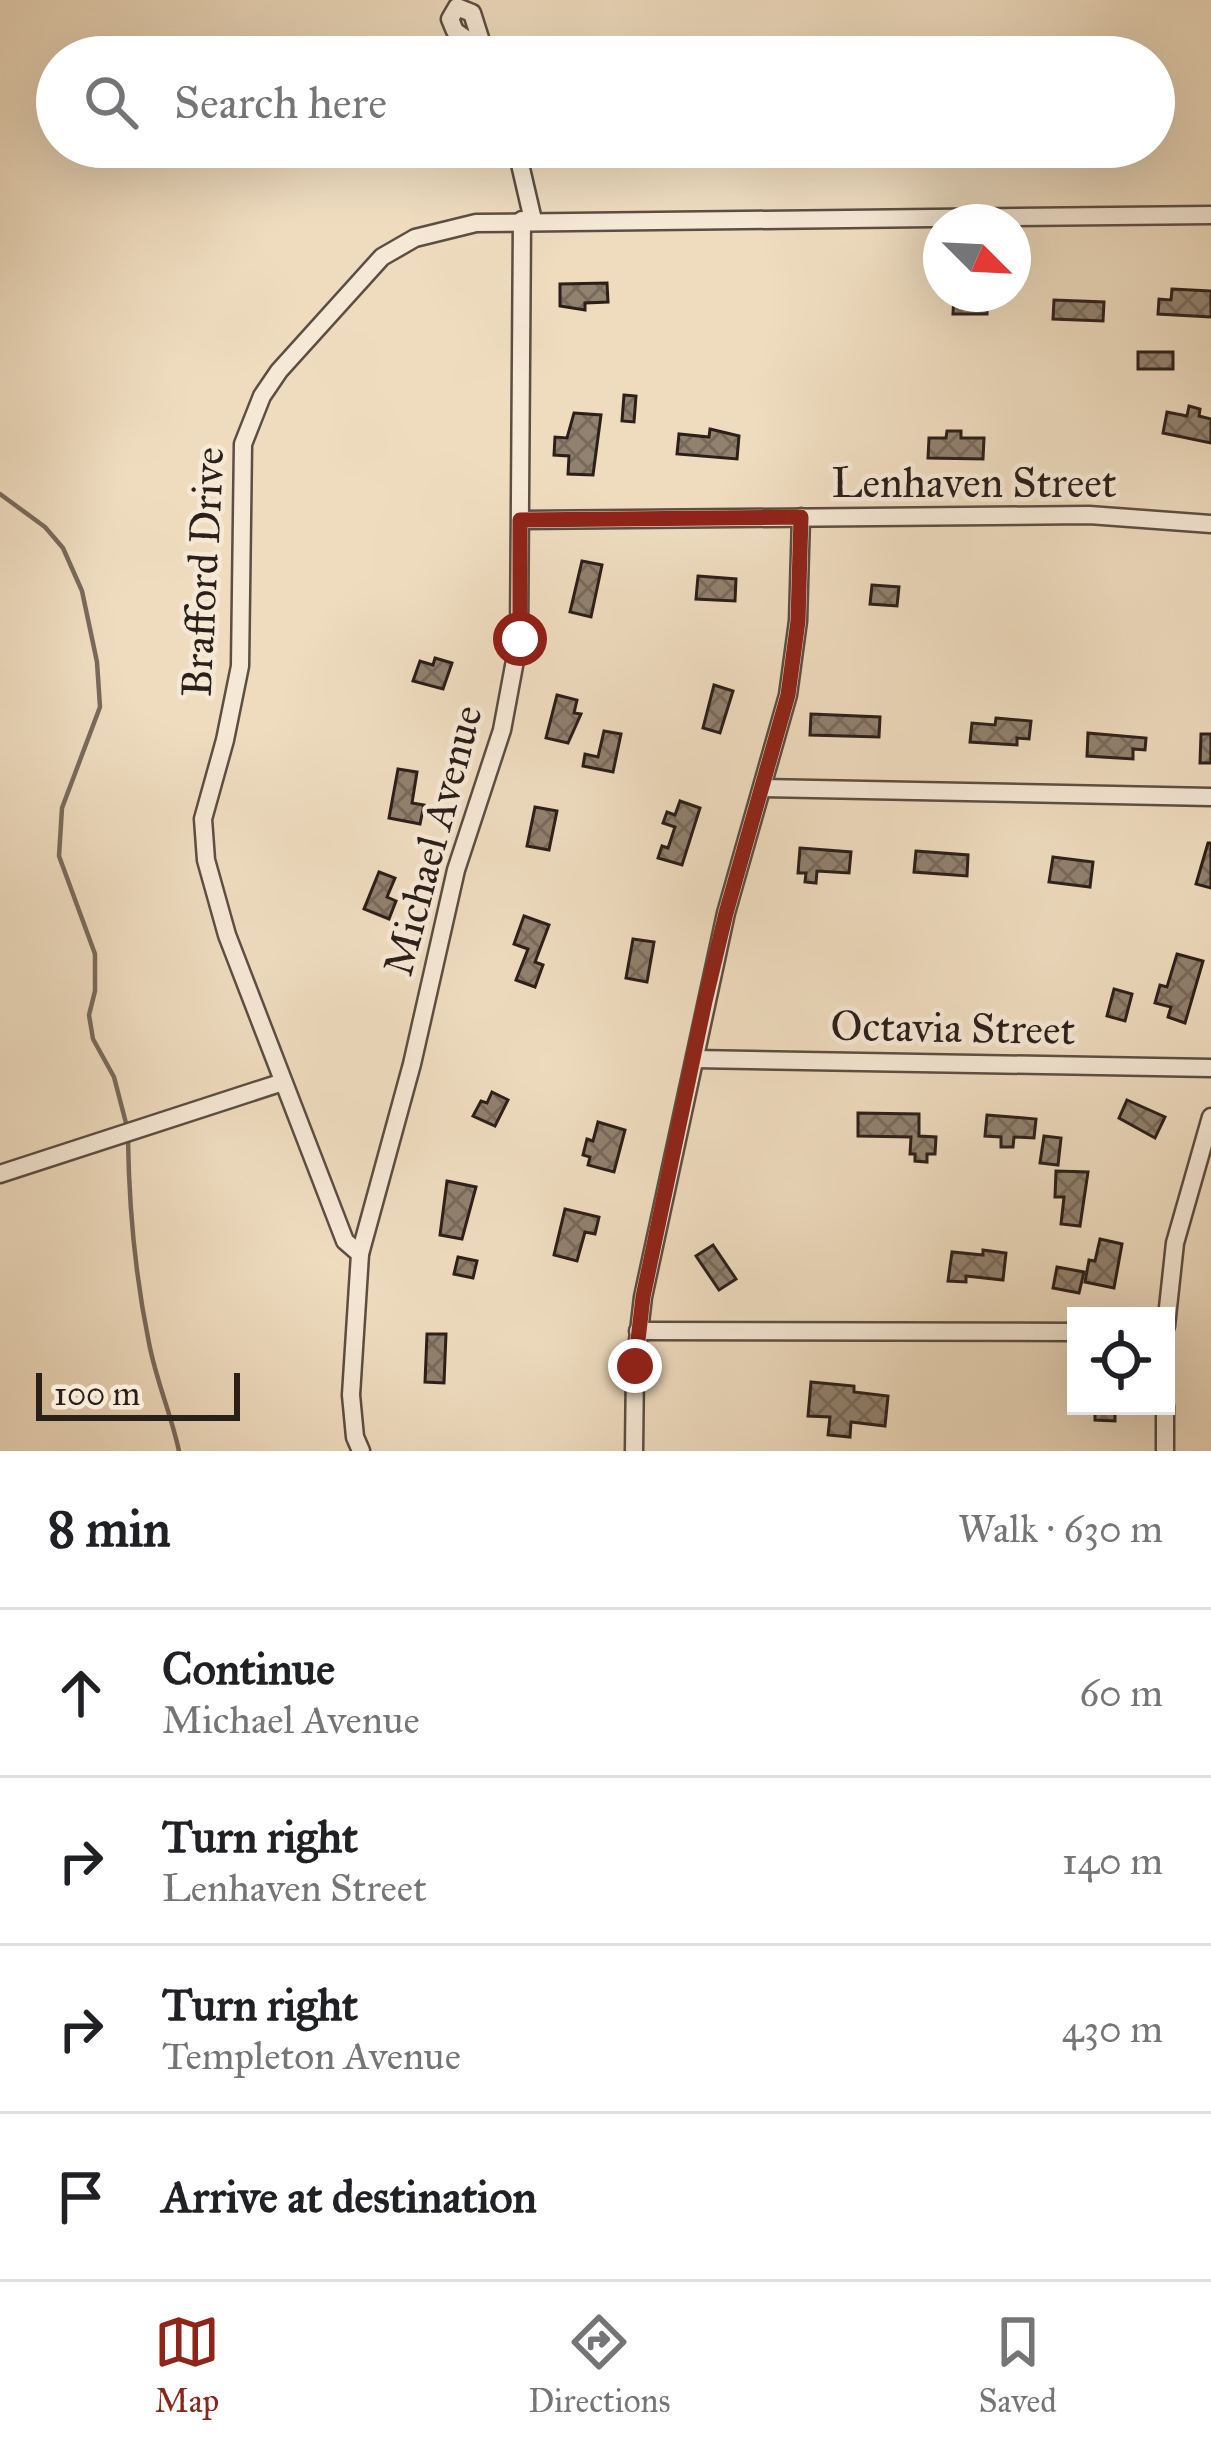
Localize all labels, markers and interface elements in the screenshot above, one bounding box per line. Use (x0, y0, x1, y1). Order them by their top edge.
search box (36, 36, 1175, 168)
icon: search (78, 69, 144, 135)
text: Search here (174, 75, 387, 130)
north arrow (923, 204, 1031, 312)
street label: Brafford Drive (170, 446, 236, 698)
street label: Lenhaven Street (831, 457, 1117, 509)
route start (493, 612, 547, 666)
street label: Michael Avenue (372, 700, 494, 981)
street label: Octavia Street (830, 1000, 1076, 1056)
map controls (1067, 1307, 1175, 1415)
button: locate (1067, 1307, 1175, 1415)
route end (608, 1339, 662, 1393)
scale bar (36, 1367, 240, 1420)
text: 100 m (54, 1374, 140, 1414)
text: 8 min (48, 1498, 171, 1560)
text: Walk · 630 m (958, 1505, 1163, 1553)
text: Continue (162, 1641, 335, 1696)
icon: ahead (48, 1660, 114, 1726)
text: 60 m (1079, 1669, 1163, 1717)
text: Michael Avenue (162, 1696, 420, 1744)
text: Turn right (162, 1809, 358, 1864)
icon: right (48, 1828, 114, 1894)
text: 140 m (1062, 1837, 1163, 1885)
text: Lenhaven Street (162, 1864, 427, 1912)
text: Turn right (162, 1977, 358, 2032)
icon: right (48, 1996, 114, 2062)
text: 430 m (1062, 2005, 1163, 2053)
text: Templeton Avenue (162, 2032, 461, 2080)
icon: arrive (48, 2164, 114, 2230)
text: Arrive at destination (162, 2169, 537, 2224)
tab: Map (154, 2309, 220, 2421)
tab: Directions (528, 2309, 670, 2421)
tab: Saved (979, 2309, 1057, 2421)

